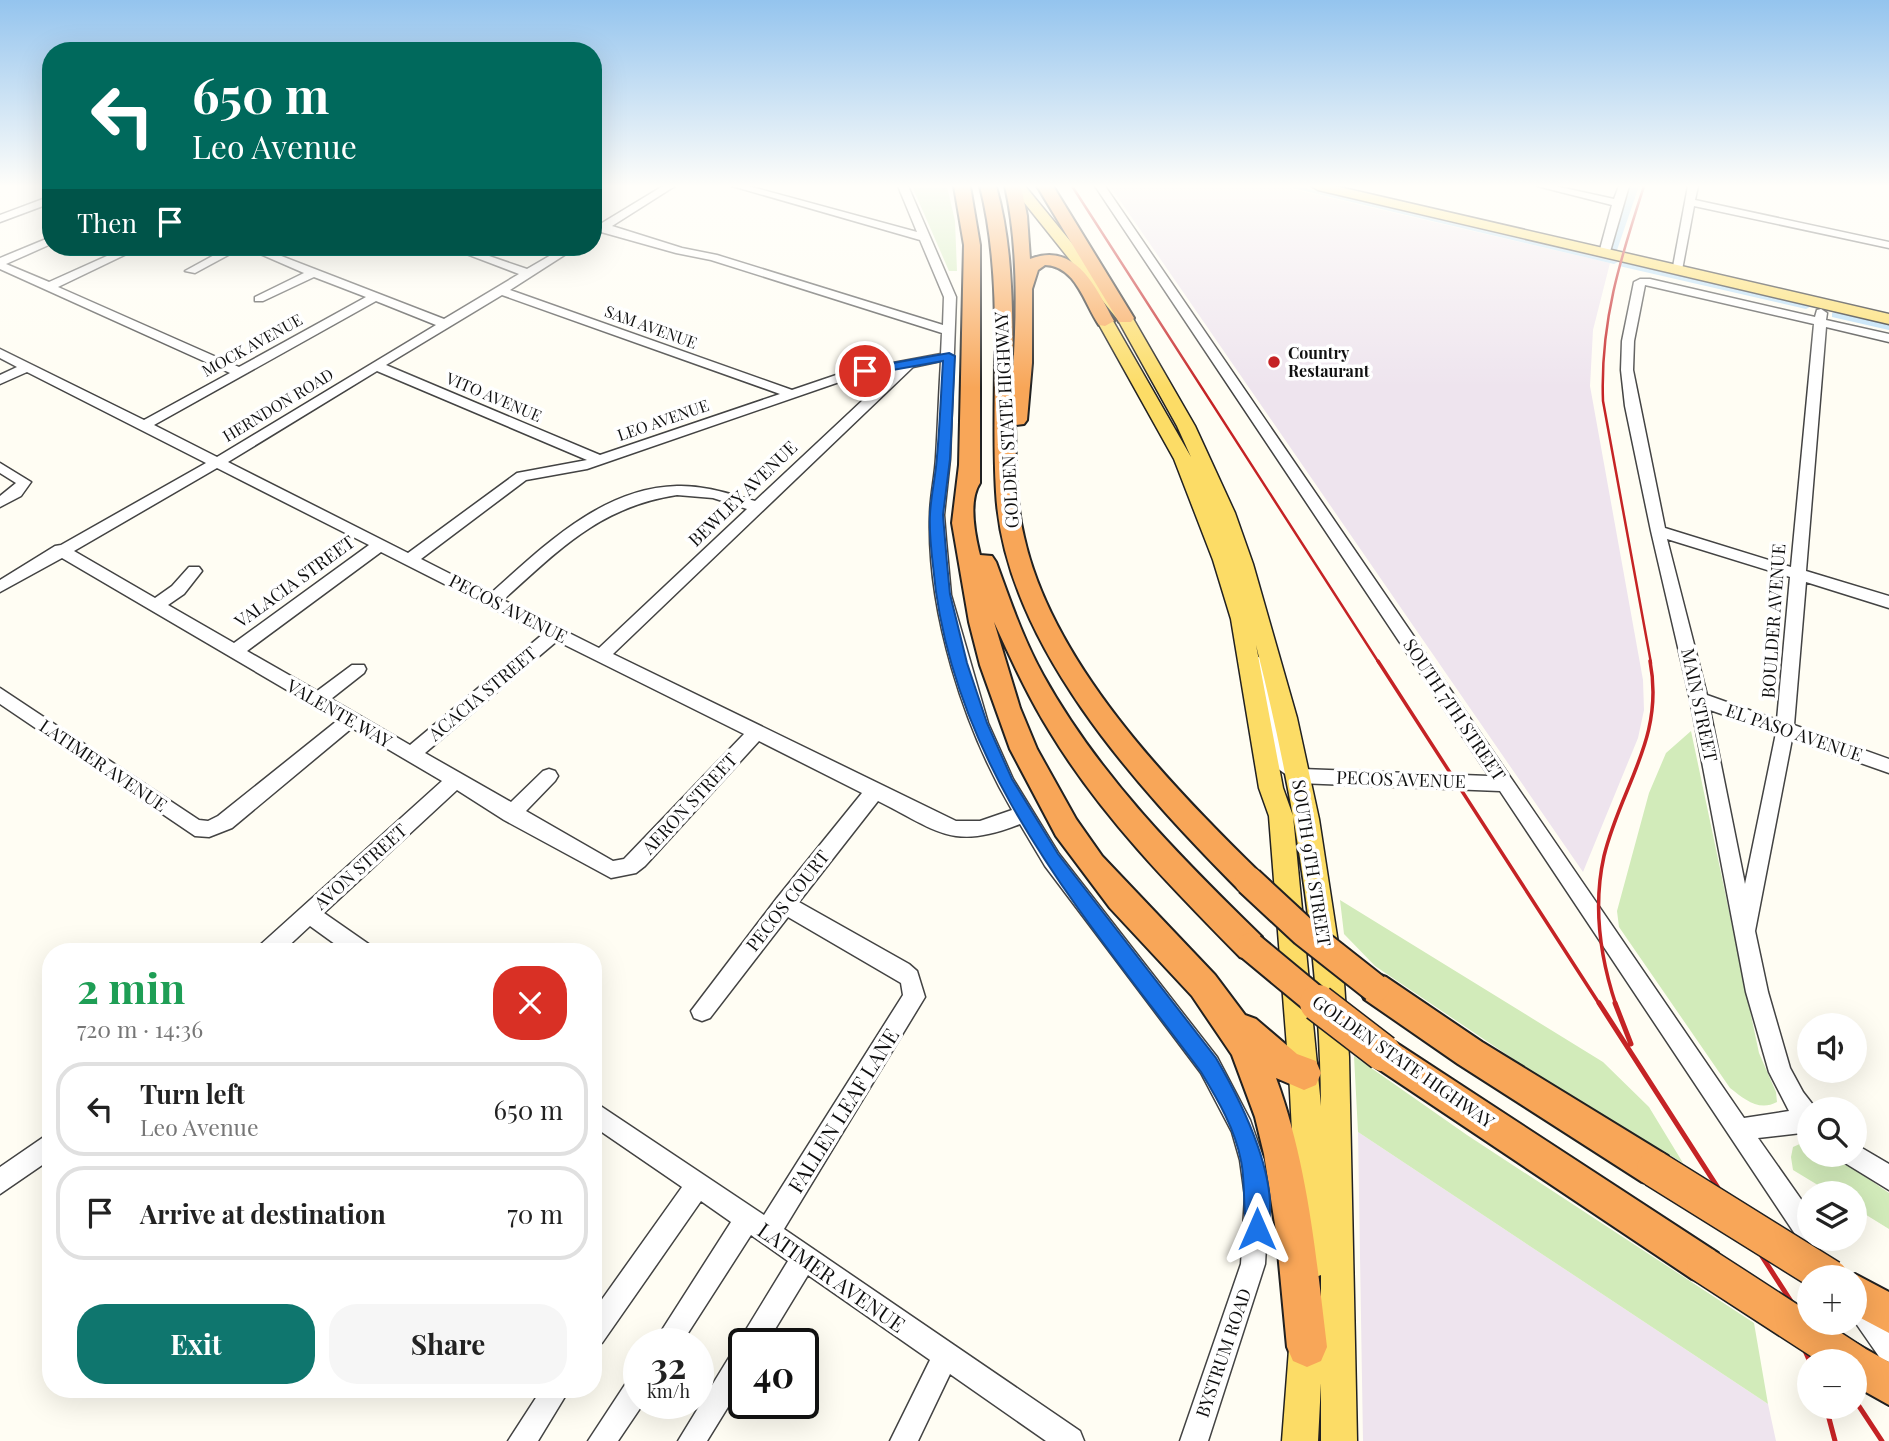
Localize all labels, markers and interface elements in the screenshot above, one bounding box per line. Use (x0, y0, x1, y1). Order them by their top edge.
text: 650 m (192, 61, 329, 126)
icon: left (77, 70, 168, 161)
text: Leo Avenue (192, 124, 357, 167)
icon: arrive (151, 203, 189, 241)
text: Then (77, 205, 137, 240)
street label: SAM AVENUE (602, 300, 700, 353)
street label: MOCK AVENUE (198, 308, 306, 381)
street label: GOLDEN STATE HIGHWAY (988, 311, 1024, 529)
pin (835, 341, 895, 401)
place label: Country Restaurant (1288, 342, 1370, 381)
icon: arrive (846, 352, 884, 390)
marker: Country Restaurant (1266, 354, 1282, 370)
street label: HERNDON ROAD (219, 363, 337, 446)
street label: VITO AVENUE (442, 367, 545, 426)
street label: LEO AVENUE (614, 394, 711, 445)
street label: BEWLEY AVENUE (683, 435, 802, 551)
street label: VALACIA STREET (229, 529, 359, 633)
street label: BOULDER AVENUE (1756, 543, 1790, 699)
street label: PECOS AVENUE (445, 568, 572, 648)
street label: SOUTH 7TH STREET (1398, 634, 1511, 785)
street label: ACACIA STREET (422, 641, 542, 746)
street label: MAIN STREET (1676, 646, 1724, 764)
street label: VALENTE WAY (282, 673, 397, 753)
street label: EL PASO AVENUE (1723, 697, 1866, 767)
street label: LATIMER AVENUE (35, 714, 172, 817)
street label: AERON STREET (636, 748, 742, 860)
street label: PECOS AVENUE (1336, 765, 1466, 793)
street label: SOUTH 9TH STREET (1287, 778, 1337, 948)
street label: AVON STREET (308, 818, 412, 915)
street label: PECOS COURT (740, 845, 834, 956)
text: 2 min (77, 959, 185, 1015)
button: close (493, 966, 567, 1040)
street label: GOLDEN STATE HIGHWAY (1308, 989, 1500, 1133)
text: 720 m · 14:36 (77, 1013, 203, 1044)
map controls (1797, 1013, 1867, 1419)
button: sound (1797, 1013, 1867, 1083)
street label: FALLEN LEAF LANE (780, 1022, 904, 1197)
text: Turn left (140, 1076, 245, 1111)
icon: left (81, 1090, 119, 1128)
text: 650 m (494, 1092, 563, 1127)
button: search (1797, 1097, 1867, 1167)
text: Leo Avenue (140, 1111, 259, 1142)
button: layers (1797, 1181, 1867, 1251)
position arrow (1220, 1192, 1294, 1266)
icon: arrive (81, 1194, 119, 1232)
text: Arrive at destination (140, 1196, 386, 1231)
text: 70 m (507, 1196, 563, 1231)
street label: LATIMER AVENUE (753, 1215, 911, 1338)
button: + (1797, 1265, 1867, 1335)
street label: BYSTRUM ROAD (1190, 1285, 1256, 1420)
button: Exit (77, 1304, 315, 1384)
button: Share (329, 1304, 567, 1384)
speed limit sign: 40 (728, 1328, 819, 1419)
text: 32 (651, 1341, 686, 1388)
button: − (1797, 1349, 1867, 1419)
text: km/h (647, 1379, 690, 1403)

